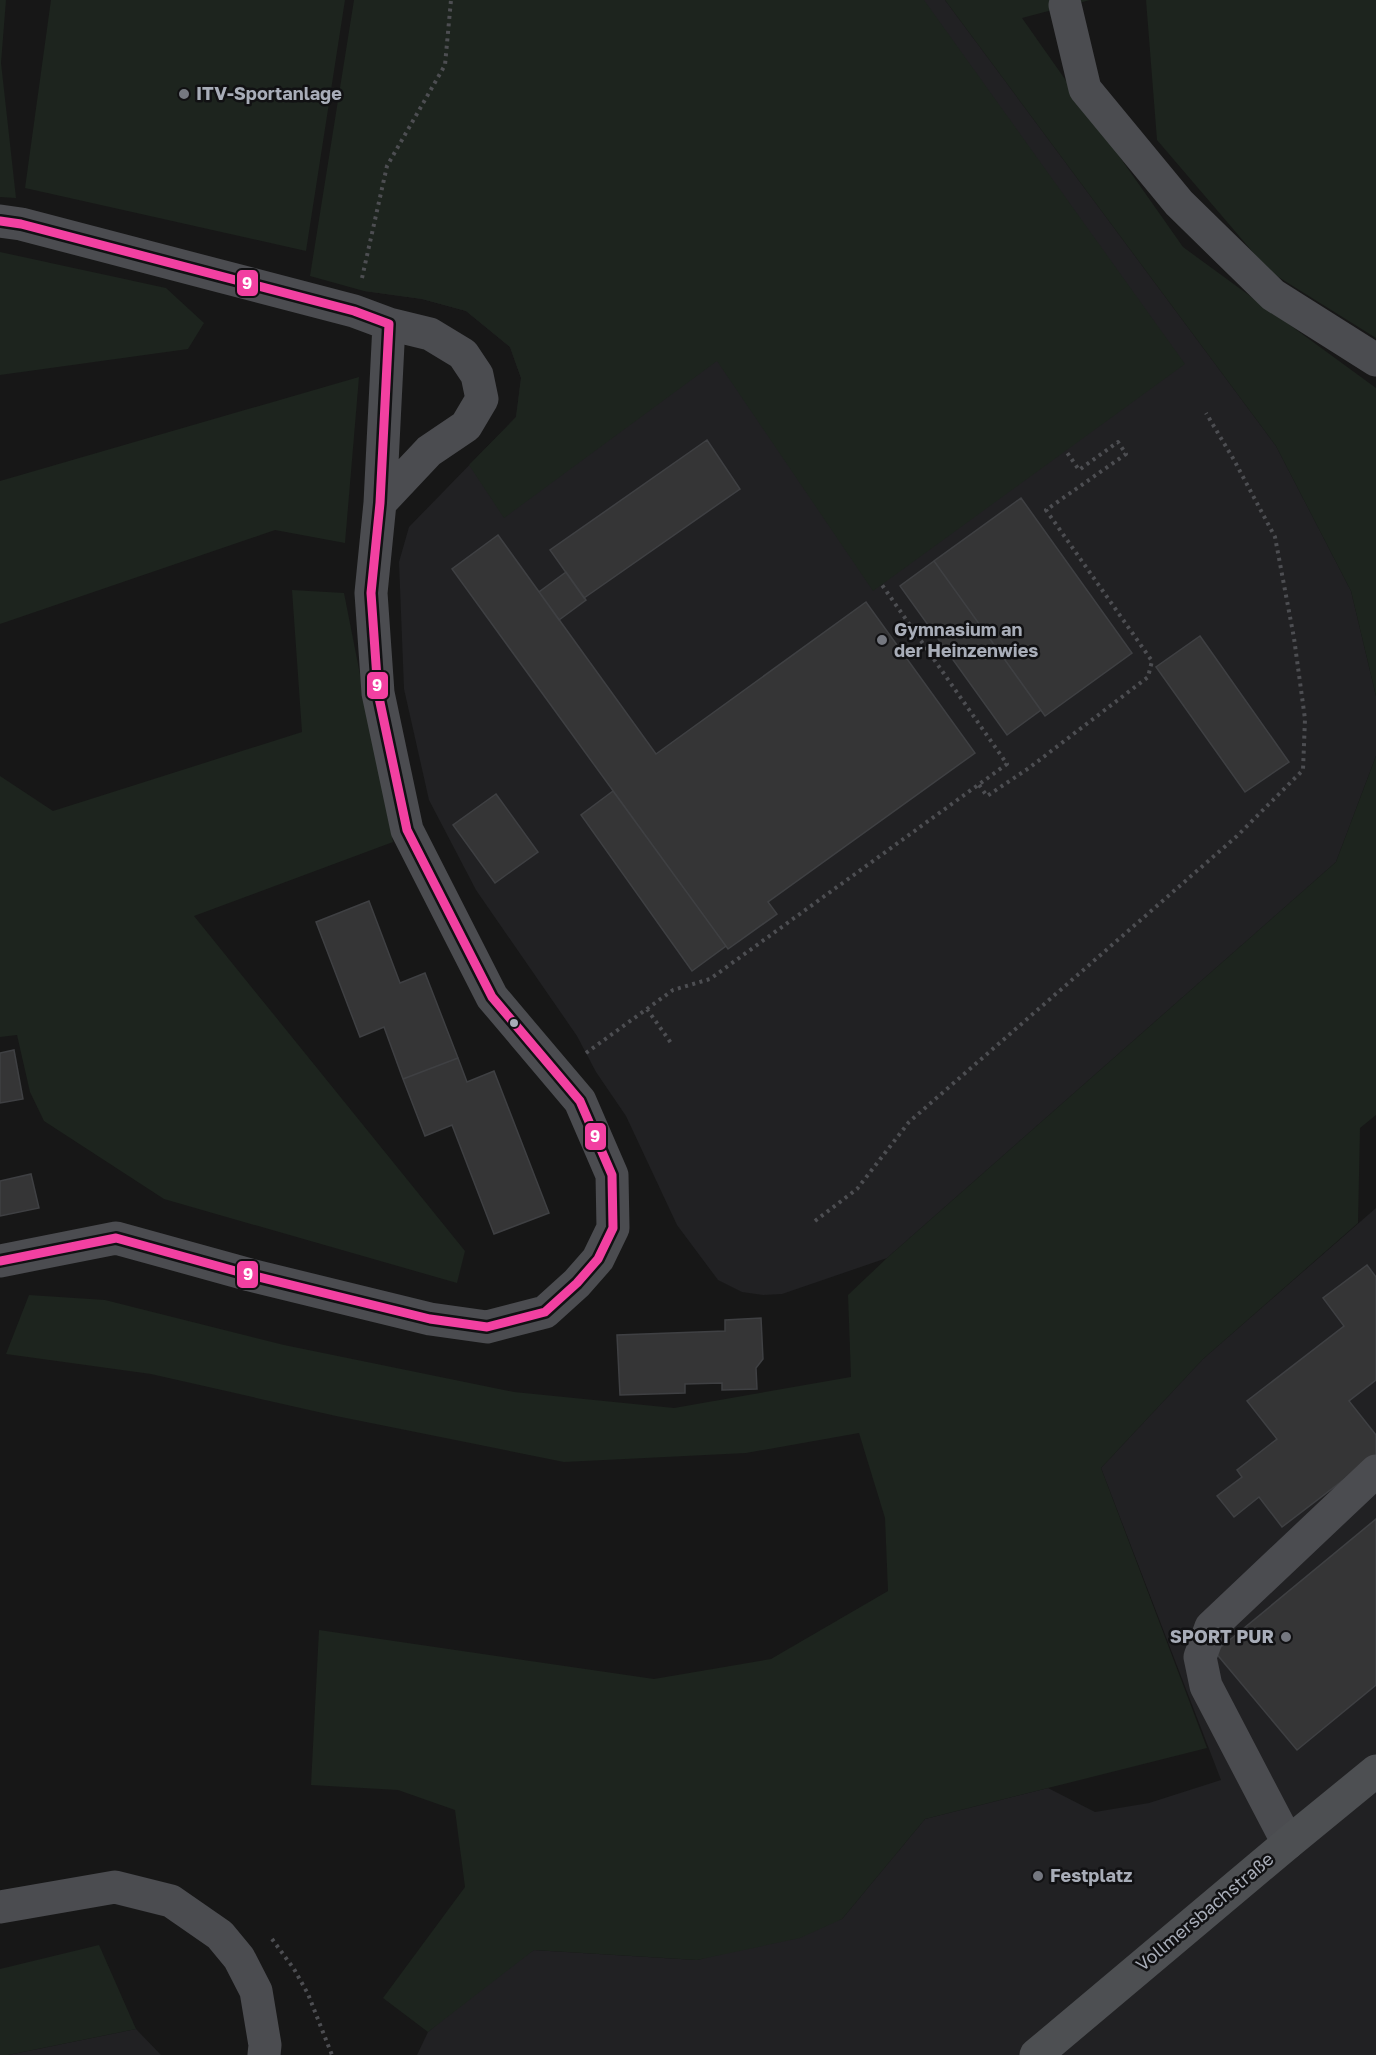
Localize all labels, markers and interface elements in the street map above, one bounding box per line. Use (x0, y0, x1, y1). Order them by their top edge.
place label: ITV-Sportanlage (196, 82, 342, 104)
marker: ITV-Sportanlage (177, 87, 191, 101)
line badge: 9 (236, 269, 259, 297)
text: 9 (242, 273, 252, 293)
place label: Gymnasium an der Heinzenwies (894, 618, 1038, 661)
marker: Gymnasium an der Heinzenwies (875, 633, 889, 647)
line badge: 9 (366, 671, 389, 700)
text: 9 (372, 675, 382, 695)
unlabelled marker (508, 1017, 520, 1029)
line badge: 9 (584, 1122, 607, 1151)
text: 9 (590, 1126, 600, 1146)
line badge: 9 (236, 1260, 259, 1289)
text: 9 (243, 1264, 253, 1284)
place label: SPORT PUR (1170, 1625, 1274, 1647)
marker: SPORT PUR (1279, 1630, 1293, 1644)
street label: Vollmersbachstraße (1131, 1847, 1278, 1975)
place label: Festplatz (1050, 1864, 1133, 1886)
marker: Festplatz (1031, 1869, 1045, 1883)

